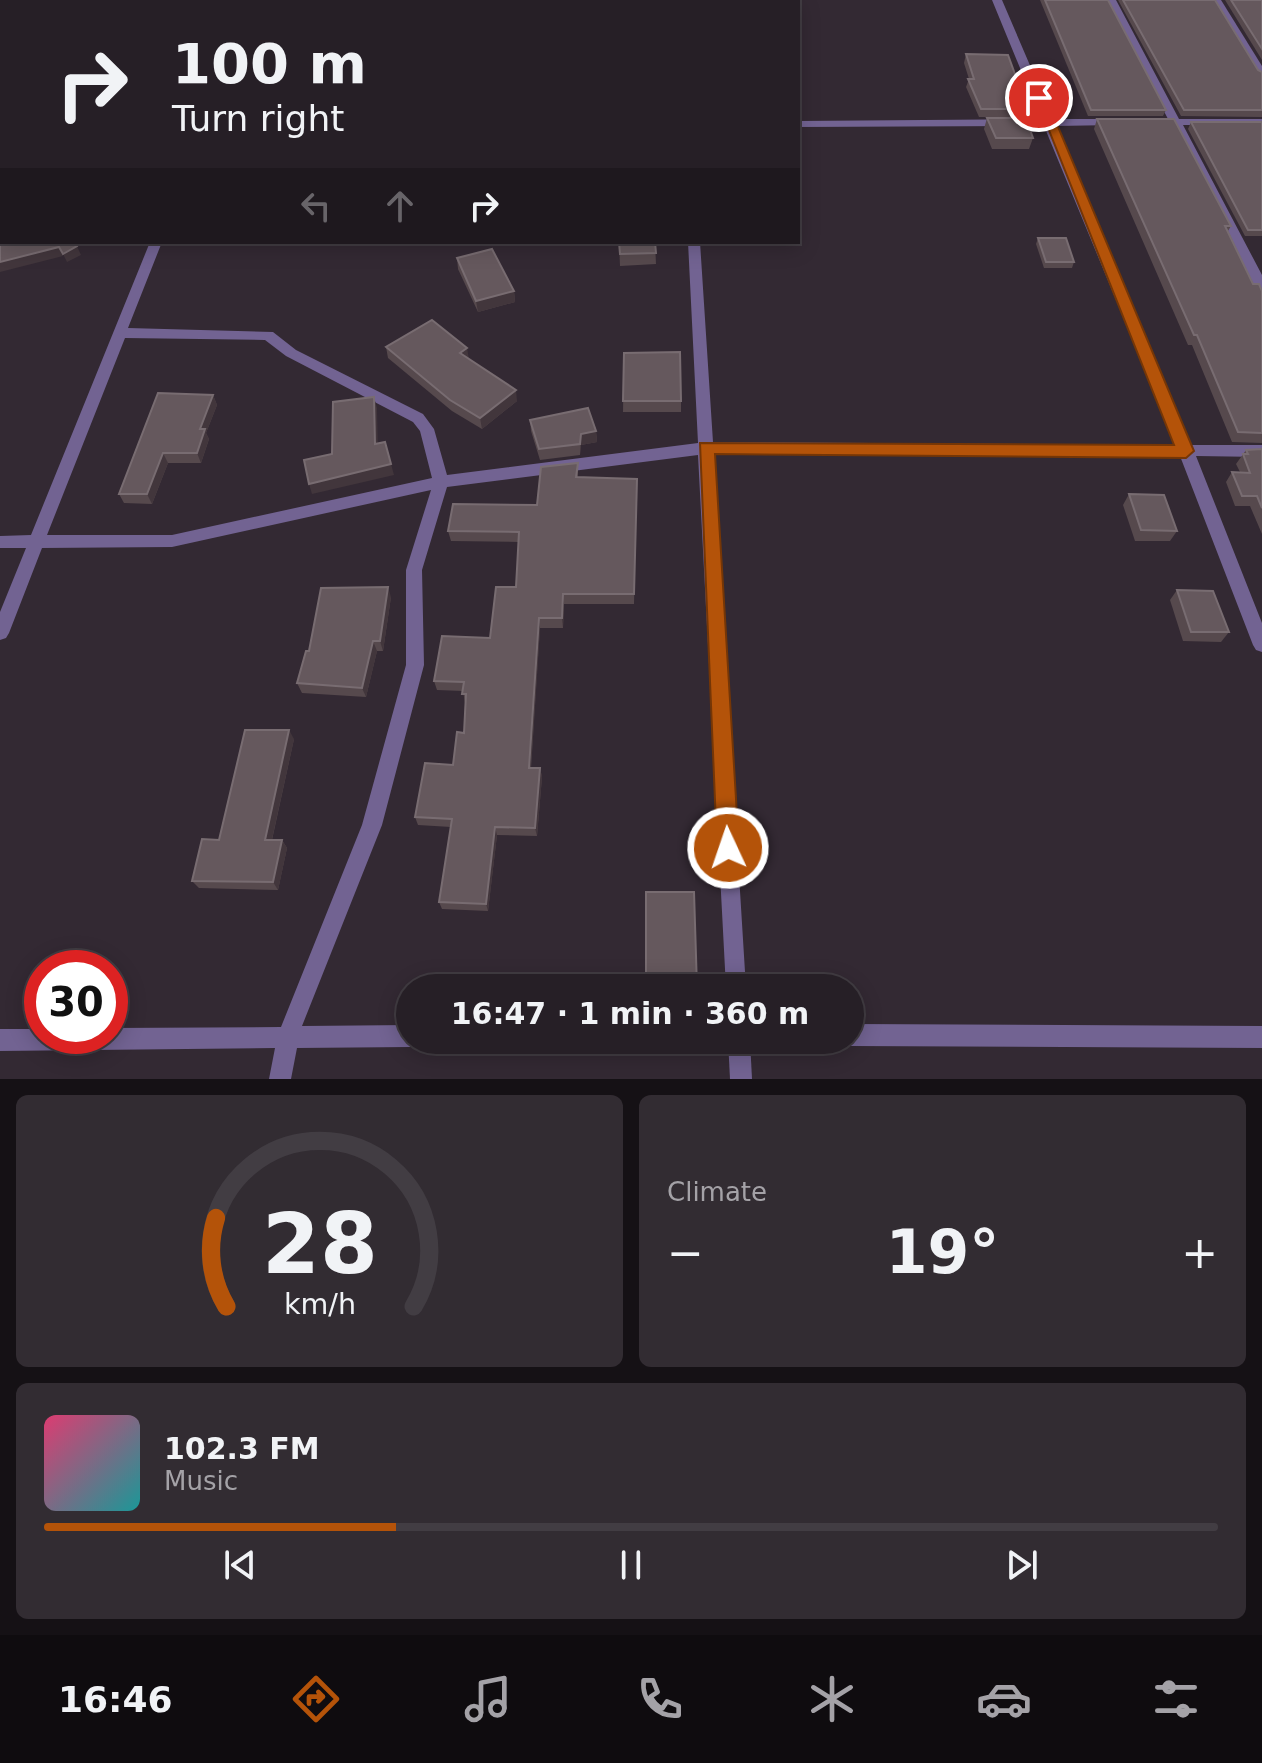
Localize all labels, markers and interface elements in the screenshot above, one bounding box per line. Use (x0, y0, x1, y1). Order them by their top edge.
text: 100 m (172, 31, 367, 96)
icon: right (40, 32, 144, 136)
pin (1005, 64, 1073, 132)
icon: arrive (1017, 76, 1061, 120)
text: Turn right (172, 98, 344, 139)
icon: left (294, 184, 338, 228)
icon: ahead (378, 184, 422, 228)
icon: right (462, 184, 506, 228)
position arrow (686, 806, 770, 890)
speed limit sign: 30 (24, 950, 128, 1054)
text: 16:47 · 1 min · 360 m (451, 996, 809, 1031)
text: Climate (667, 1177, 767, 1207)
text: 28 (262, 1196, 377, 1293)
text: 19° (886, 1217, 999, 1287)
text: − (667, 1227, 704, 1278)
text: + (1181, 1227, 1218, 1278)
text: km/h (283, 1287, 356, 1321)
text: 102.3 FM (164, 1431, 320, 1466)
text: Music (164, 1466, 238, 1496)
icon: previous (218, 1543, 262, 1587)
icon: pause (609, 1543, 653, 1587)
icon: next (1000, 1543, 1044, 1587)
icon: directions (288, 1671, 344, 1727)
icon: music (460, 1671, 516, 1727)
icon: phone (632, 1671, 688, 1727)
icon: climate (804, 1671, 860, 1727)
icon: car (976, 1671, 1032, 1727)
icon: filters (1148, 1671, 1204, 1727)
text: 16:46 (58, 1679, 173, 1720)

